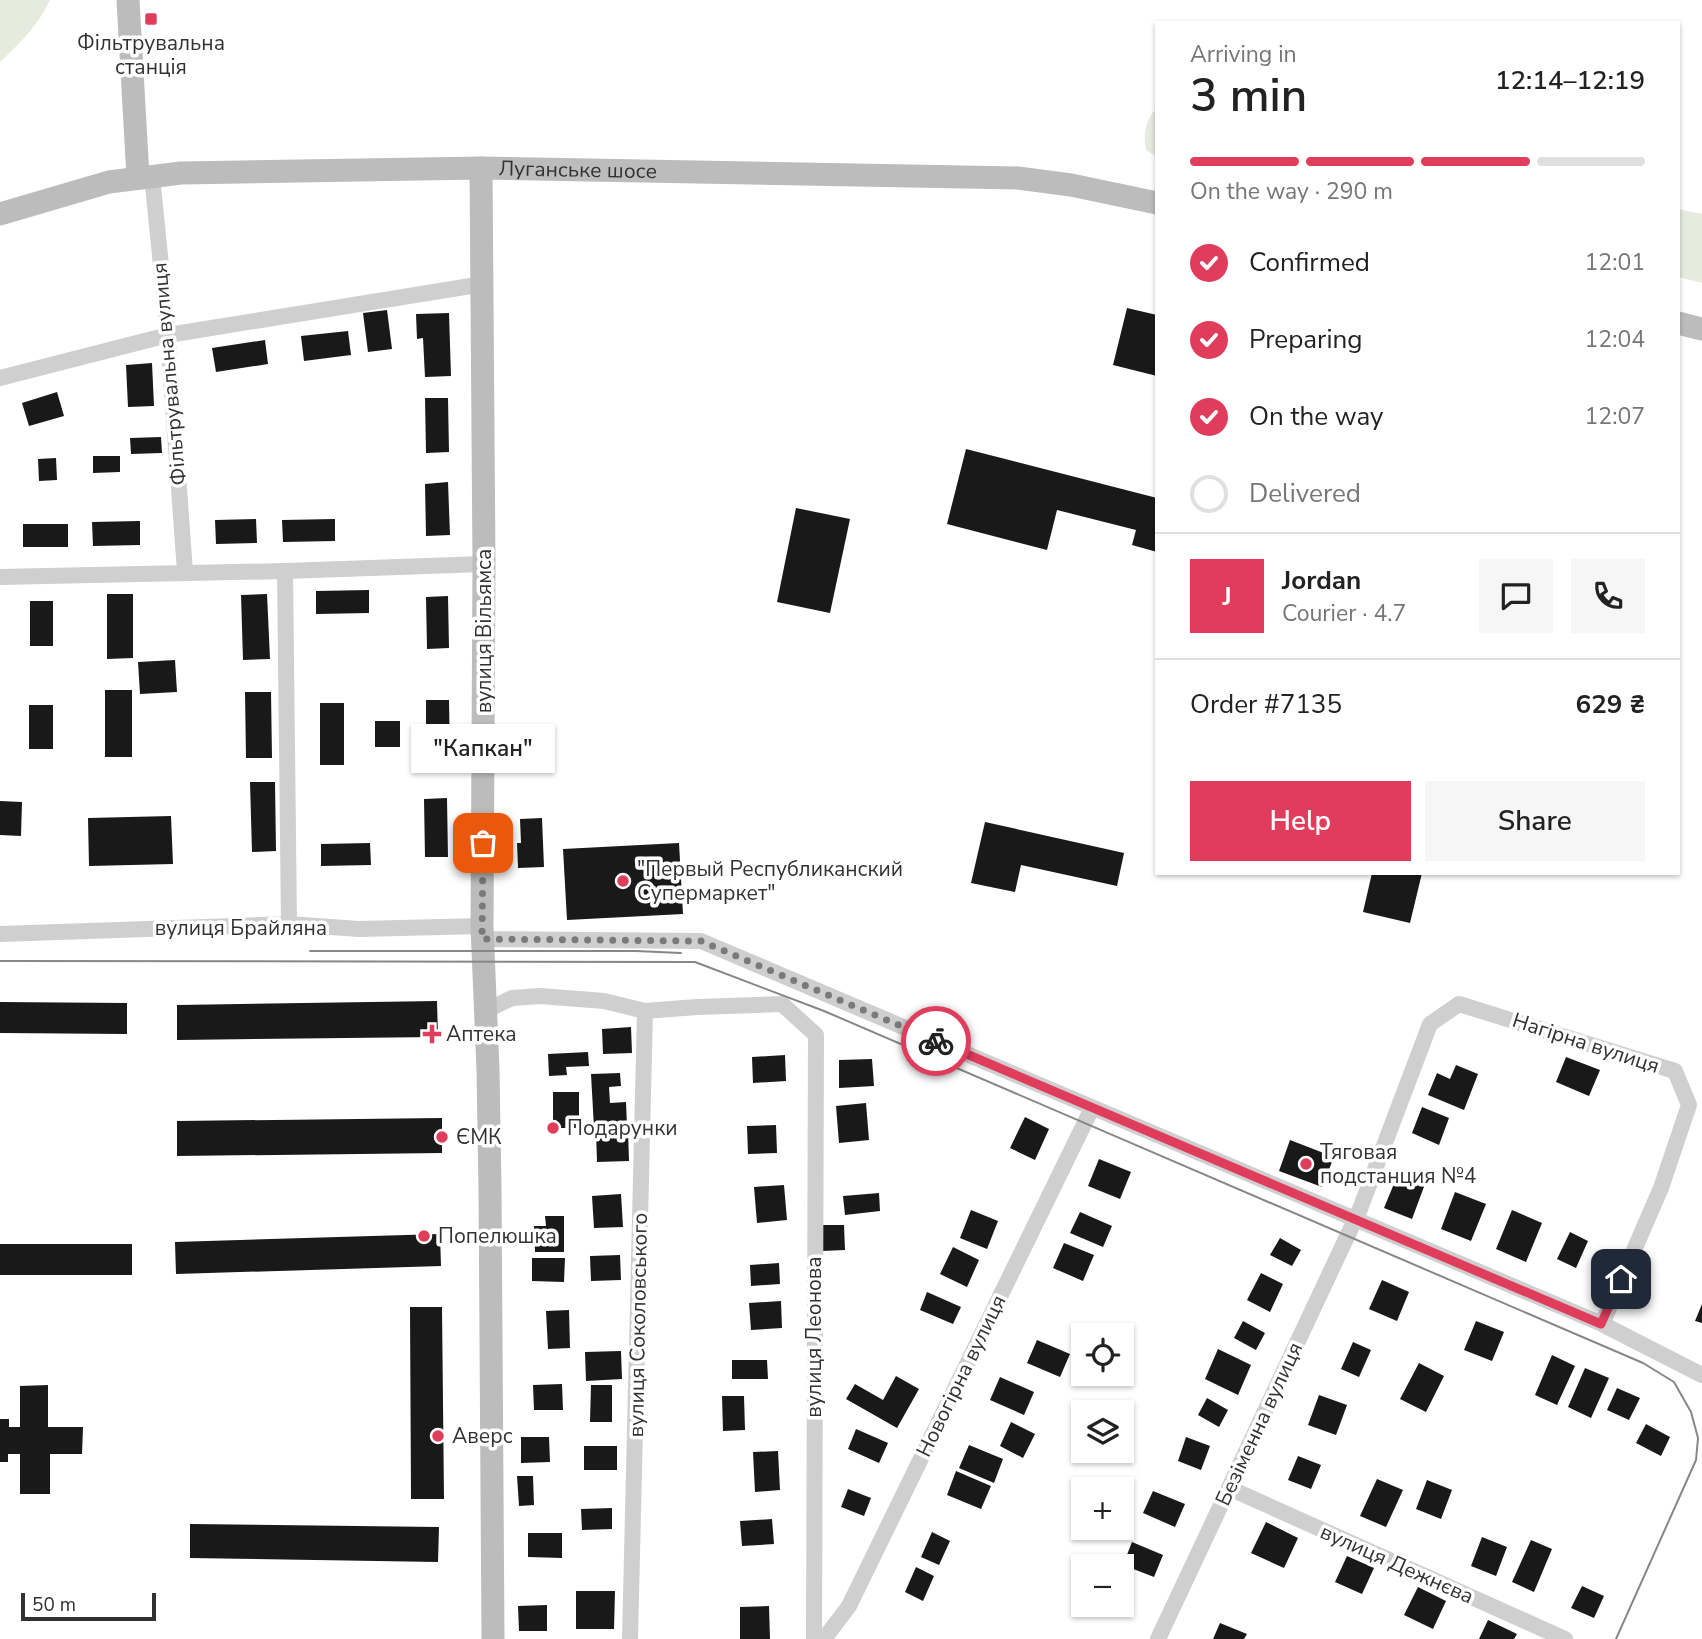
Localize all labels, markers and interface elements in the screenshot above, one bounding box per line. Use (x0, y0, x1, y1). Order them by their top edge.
marker: Фільтрувальна станція (143, 11, 159, 27)
place label: Фільтрувальна станція (77, 29, 225, 81)
text: Arriving in (1190, 39, 1297, 70)
text: 12:14–12:19 (1495, 63, 1645, 98)
text: 3 min (1190, 64, 1307, 127)
street label: Луганське шосе (498, 154, 657, 185)
text: On the way · 290 m (1190, 176, 1393, 207)
icon: check (1190, 244, 1228, 282)
text: Confirmed (1249, 245, 1370, 280)
text: 12:01 (1585, 247, 1645, 278)
street label: Фільтрувальна вулиця (145, 261, 193, 487)
icon: check (1190, 321, 1228, 359)
text: Preparing (1249, 322, 1362, 357)
text: 12:04 (1585, 324, 1645, 355)
icon: check (1190, 398, 1228, 436)
text: On the way (1249, 399, 1383, 434)
text: 12:07 (1585, 401, 1645, 432)
text: Delivered (1249, 476, 1361, 511)
street label: вулиця Вільямса (470, 549, 498, 713)
button: chat (1479, 559, 1553, 633)
button: phone (1571, 559, 1645, 633)
text: Jordan (1282, 563, 1361, 598)
text: J (1222, 579, 1232, 614)
text: Courier · 4.7 (1282, 598, 1406, 629)
text: Order #7135 (1190, 687, 1342, 722)
text: 629 ₴ (1576, 687, 1645, 722)
callout: "Капкан" (411, 724, 555, 773)
text: "Капкан" (433, 733, 533, 764)
button: Help (1190, 781, 1411, 861)
button: Share (1425, 781, 1645, 861)
pin (453, 813, 513, 873)
icon: bag (464, 824, 502, 862)
place label: "Первый Республиканский Супермаркет" (637, 855, 903, 907)
marker: "Первый Республиканский Супермаркет" (615, 873, 631, 889)
street label: вулиця Брайляна (155, 914, 327, 942)
courier (901, 1006, 971, 1076)
street label: Нагірна вулиця (1509, 1006, 1663, 1080)
place label: Аптека (446, 1020, 517, 1048)
icon: bike (917, 1022, 955, 1060)
marker: Аптека (424, 1026, 440, 1042)
place label: Подарунки (567, 1114, 677, 1142)
marker: Подарунки (545, 1120, 561, 1136)
place label: ЄМК (456, 1123, 502, 1151)
marker: ЄМК (434, 1129, 450, 1145)
place label: Тяговая подстанция №4 (1320, 1138, 1476, 1190)
marker: Тяговая подстанция №4 (1298, 1156, 1314, 1172)
street label: вулиця Соколовського (622, 1212, 654, 1438)
place label: Попелюшка (438, 1222, 557, 1250)
marker: Попелюшка (416, 1228, 432, 1244)
pin (1591, 1249, 1651, 1309)
street label: вулиця Леонова (800, 1256, 828, 1418)
icon: home (1602, 1260, 1640, 1298)
street label: Новогірна вулиця (910, 1290, 1012, 1462)
map controls (1071, 1323, 1134, 1617)
button: locate (1071, 1323, 1134, 1386)
street label: Безіменна вулиця (1209, 1338, 1309, 1510)
button: layers (1071, 1400, 1134, 1463)
place label: Аверс (452, 1422, 513, 1450)
marker: Аверс (430, 1428, 446, 1444)
button: + (1071, 1477, 1134, 1540)
street label: вулиця Дежнєва (1316, 1518, 1478, 1610)
button: − (1071, 1554, 1134, 1617)
scale bar (21, 1590, 156, 1622)
text: 50 m (32, 1592, 76, 1618)

